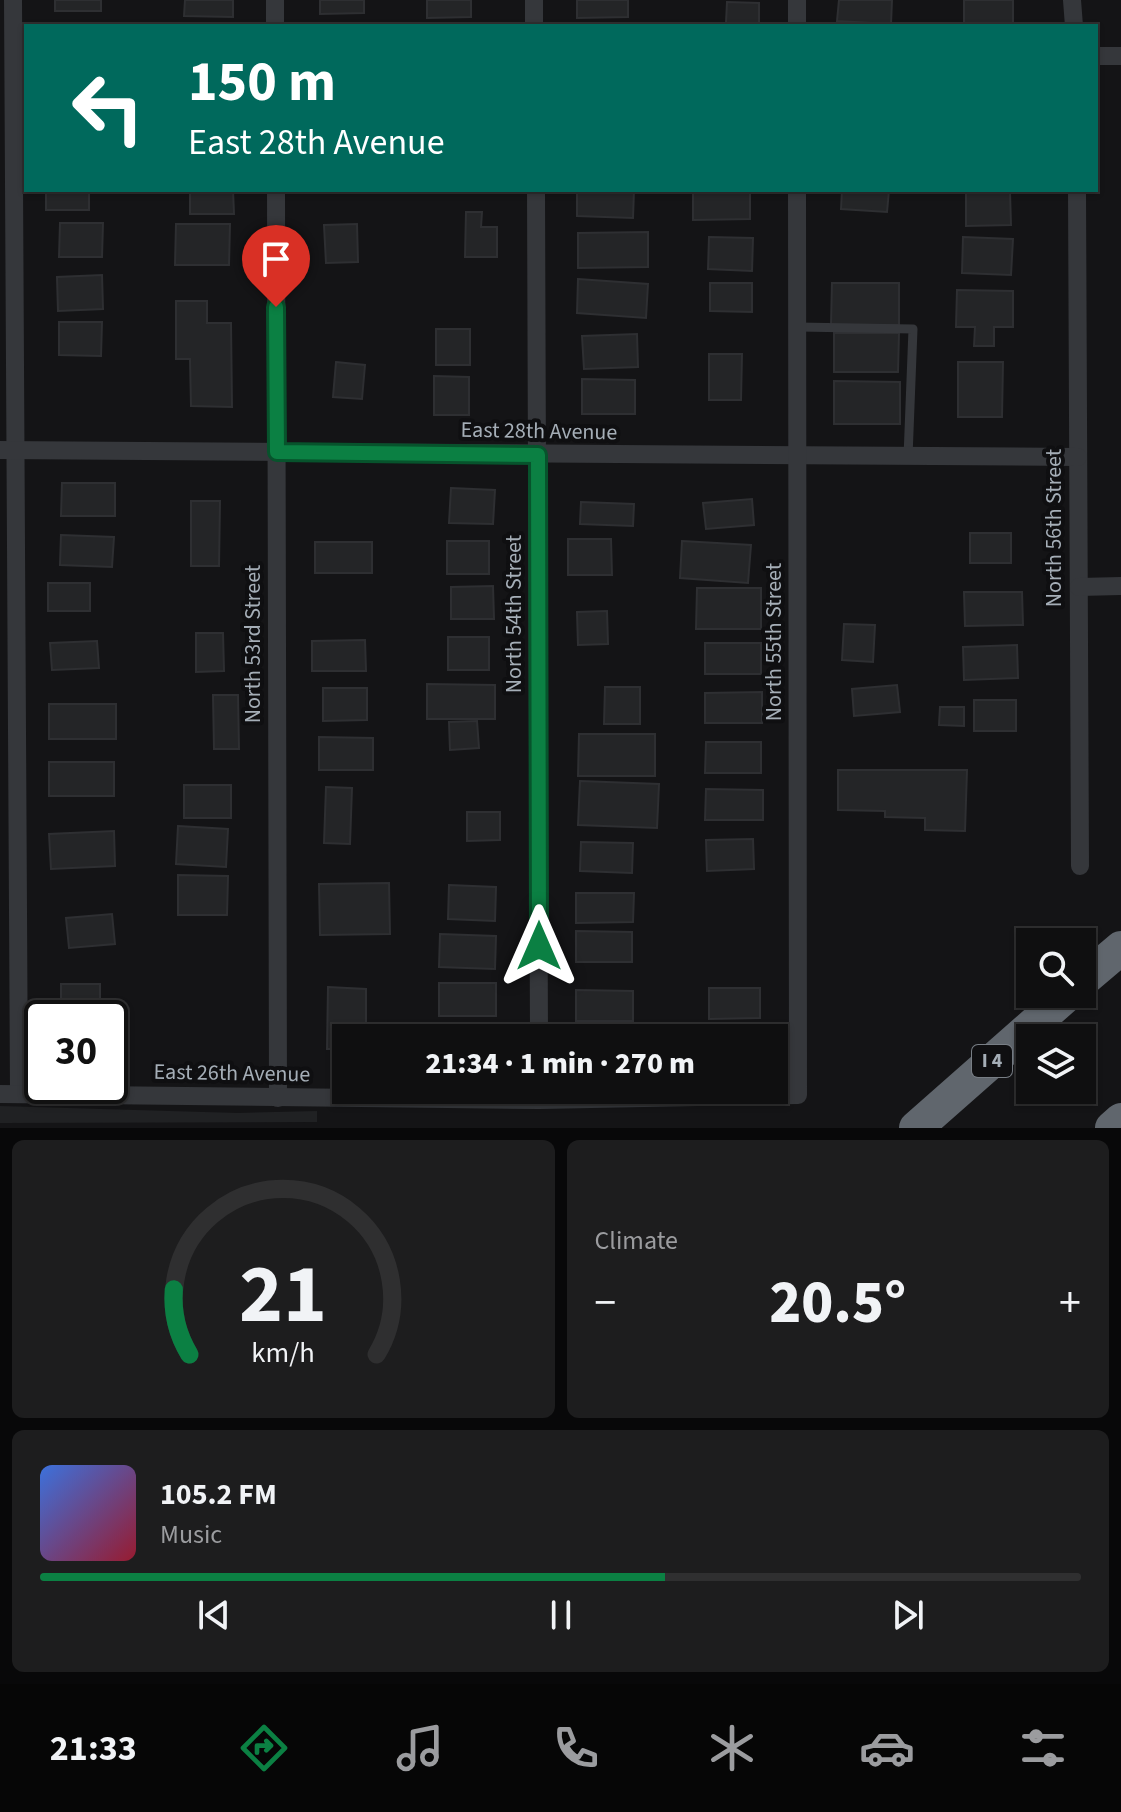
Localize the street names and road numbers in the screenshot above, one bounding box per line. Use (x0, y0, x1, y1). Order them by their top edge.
street label: East 28th Avenue (460, 414, 618, 448)
street label: North 56th Street (1038, 448, 1070, 607)
street label: North 54th Street (498, 534, 530, 693)
street label: North 55th Street (758, 562, 790, 721)
street label: North 53rd Street (237, 564, 269, 723)
road number: I 4 (972, 1045, 1012, 1077)
street label: East 26th Avenue (153, 1056, 311, 1090)

